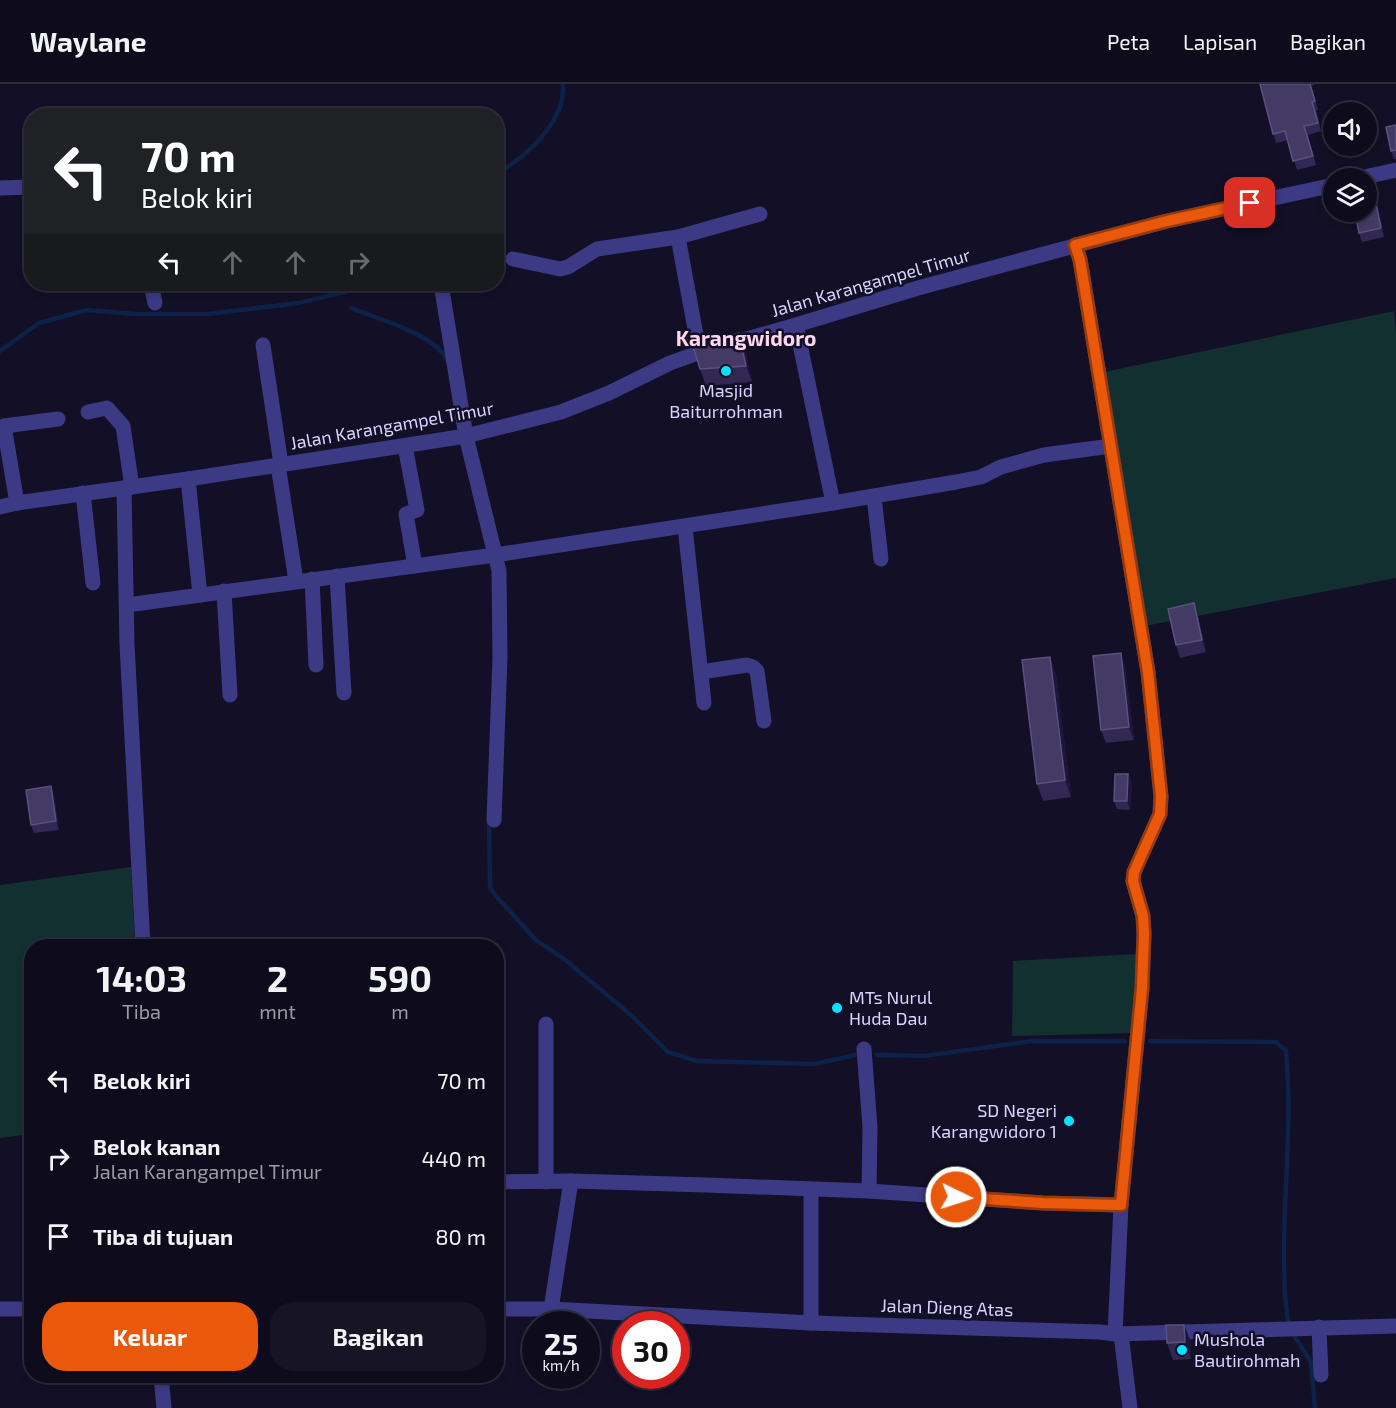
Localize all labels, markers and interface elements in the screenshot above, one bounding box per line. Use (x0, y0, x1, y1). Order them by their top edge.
text: Waylane (30, 24, 146, 58)
text: Peta (1107, 29, 1150, 54)
text: Lapisan (1183, 29, 1257, 54)
text: Bagikan (1290, 29, 1366, 54)
map controls (1323, 102, 1377, 222)
button: sound (1323, 102, 1377, 156)
text: 70 m (141, 130, 236, 180)
icon: left (42, 132, 120, 210)
button: layers (1323, 168, 1377, 222)
pin (1224, 177, 1275, 228)
text: Belok kiri (141, 181, 253, 213)
icon: arrive (1233, 186, 1266, 219)
street label: Jalan Karangampel Timur (769, 243, 973, 321)
icon: left (153, 246, 186, 279)
icon: ahead (216, 246, 249, 279)
icon: ahead (279, 246, 312, 279)
icon: right (342, 246, 375, 279)
district label: Karangwidoro (676, 325, 816, 350)
marker: Masjid Baiturrohman (719, 364, 733, 378)
place label: Masjid Baiturrohman (669, 379, 783, 422)
street label: Jalan Karangampel Timur (288, 396, 495, 454)
text: 14:03 (96, 956, 187, 999)
text: 2 (267, 956, 288, 999)
text: 590 (368, 956, 432, 999)
place label: MTs Nurul Huda Dau (849, 986, 933, 1029)
text: Tiba (122, 999, 161, 1023)
text: mnt (259, 999, 296, 1023)
text: m (391, 999, 409, 1023)
marker: MTs Nurul Huda Dau (830, 1001, 844, 1015)
icon: left (42, 1064, 75, 1097)
text: Belok kiri (93, 1067, 190, 1093)
text: 70 m (437, 1067, 486, 1093)
place label: SD Negeri Karangwidoro 1 (931, 1099, 1057, 1142)
marker: SD Negeri Karangwidoro 1 (1062, 1114, 1076, 1128)
text: Belok kanan (93, 1133, 220, 1159)
icon: right (42, 1142, 75, 1175)
text: 440 m (421, 1145, 486, 1171)
text: Jalan Karangampel Timur (93, 1159, 322, 1183)
position arrow (924, 1165, 988, 1229)
icon: arrive (42, 1220, 75, 1253)
text: Tiba di tujuan (93, 1223, 233, 1249)
text: 80 m (435, 1223, 486, 1249)
street label: Jalan Dieng Atas (880, 1294, 1014, 1320)
button: Keluar (42, 1302, 258, 1371)
button: Bagikan (270, 1302, 486, 1371)
speed limit sign: 30 (612, 1311, 690, 1389)
text: 25 (544, 1325, 578, 1361)
place label: Mushola Bautirohmah (1194, 1328, 1300, 1371)
marker: Mushola Bautirohmah (1175, 1343, 1189, 1357)
text: km/h (542, 1356, 580, 1374)

